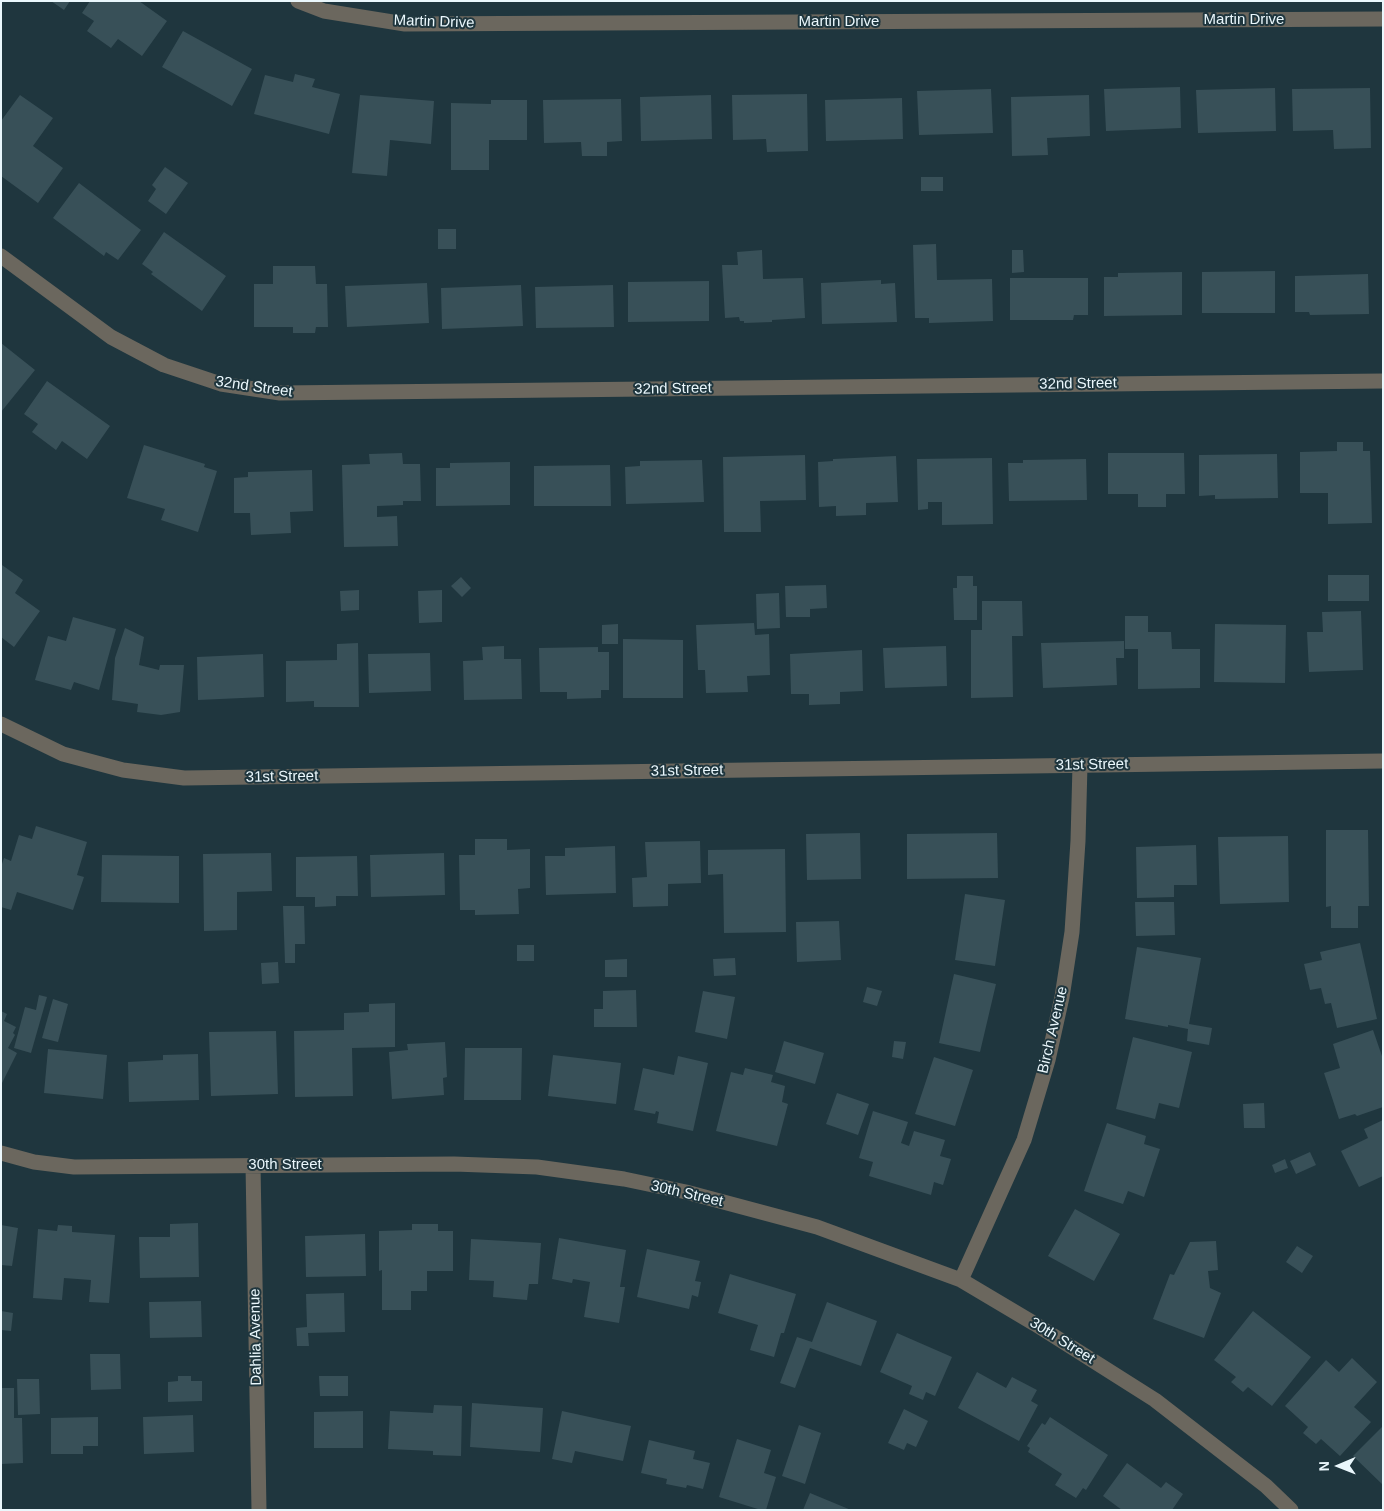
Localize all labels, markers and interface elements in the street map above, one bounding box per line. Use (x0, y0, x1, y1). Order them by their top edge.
street label: Martin Drive (1204, 11, 1284, 29)
street label: Martin Drive (393, 12, 475, 32)
street label: Martin Drive (799, 13, 879, 31)
street label: 32nd Street (214, 373, 294, 401)
street label: 32nd Street (1039, 374, 1117, 394)
street label: 32nd Street (634, 379, 712, 399)
street label: 31st Street (1056, 755, 1128, 775)
street label: 31st Street (651, 761, 723, 781)
street label: 31st Street (246, 767, 318, 787)
street label: Birch Avenue (1034, 985, 1072, 1075)
street label: 30th Street (248, 1156, 322, 1174)
street label: 30th Street (649, 1177, 725, 1211)
street label: Dahlia Avenue (246, 1288, 266, 1386)
street label: 30th Street (1026, 1314, 1098, 1368)
north arrow (1314, 1441, 1364, 1491)
text: N (1316, 1461, 1332, 1471)

